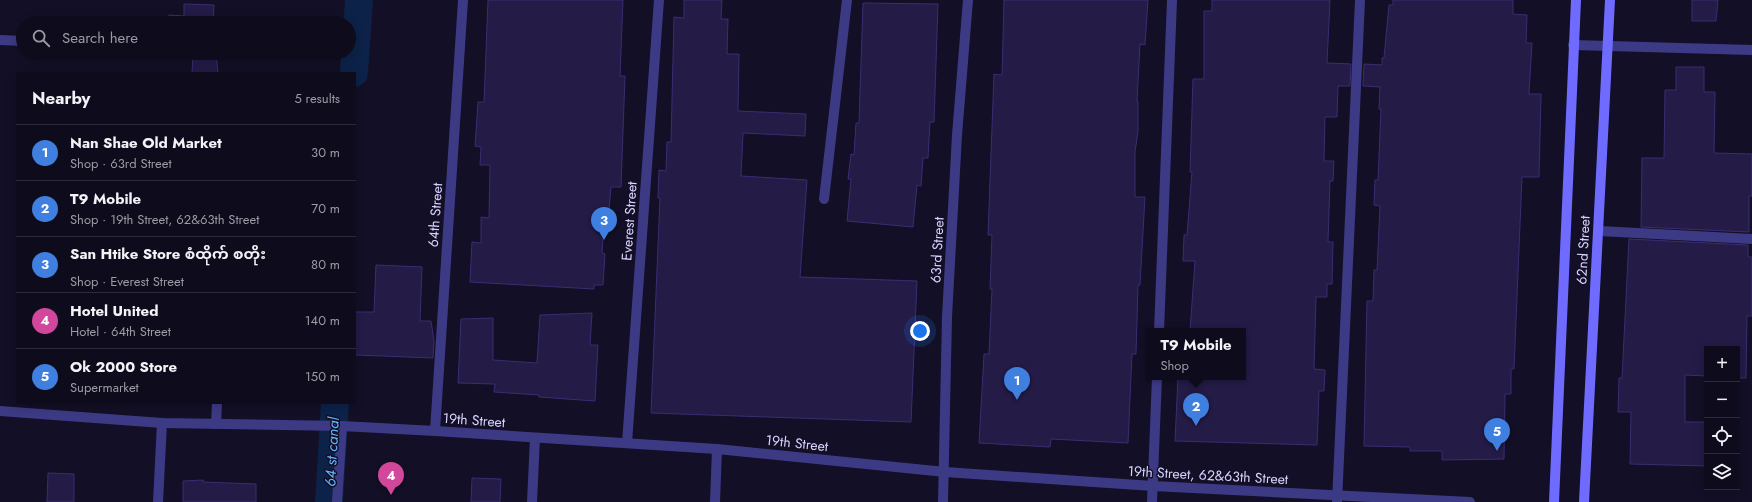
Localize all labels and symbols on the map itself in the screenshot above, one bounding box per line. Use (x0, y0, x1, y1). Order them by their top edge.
street label: Everest Street (616, 180, 642, 261)
street label: 64th Street (423, 181, 447, 248)
pin: 3 (591, 207, 617, 240)
street label: 62nd Street (1571, 214, 1595, 285)
street label: 63rd Street (925, 216, 949, 284)
your location (910, 321, 930, 341)
pin: 1 (1004, 367, 1030, 400)
pin: 2 (1183, 393, 1209, 426)
street label: 19th Street (442, 408, 507, 432)
water label: 64 st canal (319, 416, 345, 487)
pin: 5 (1484, 418, 1510, 451)
street label: 19th Street (765, 430, 830, 456)
street label: 19th Street, 62&63th Street (1127, 461, 1289, 489)
pin: 4 (378, 462, 404, 495)

